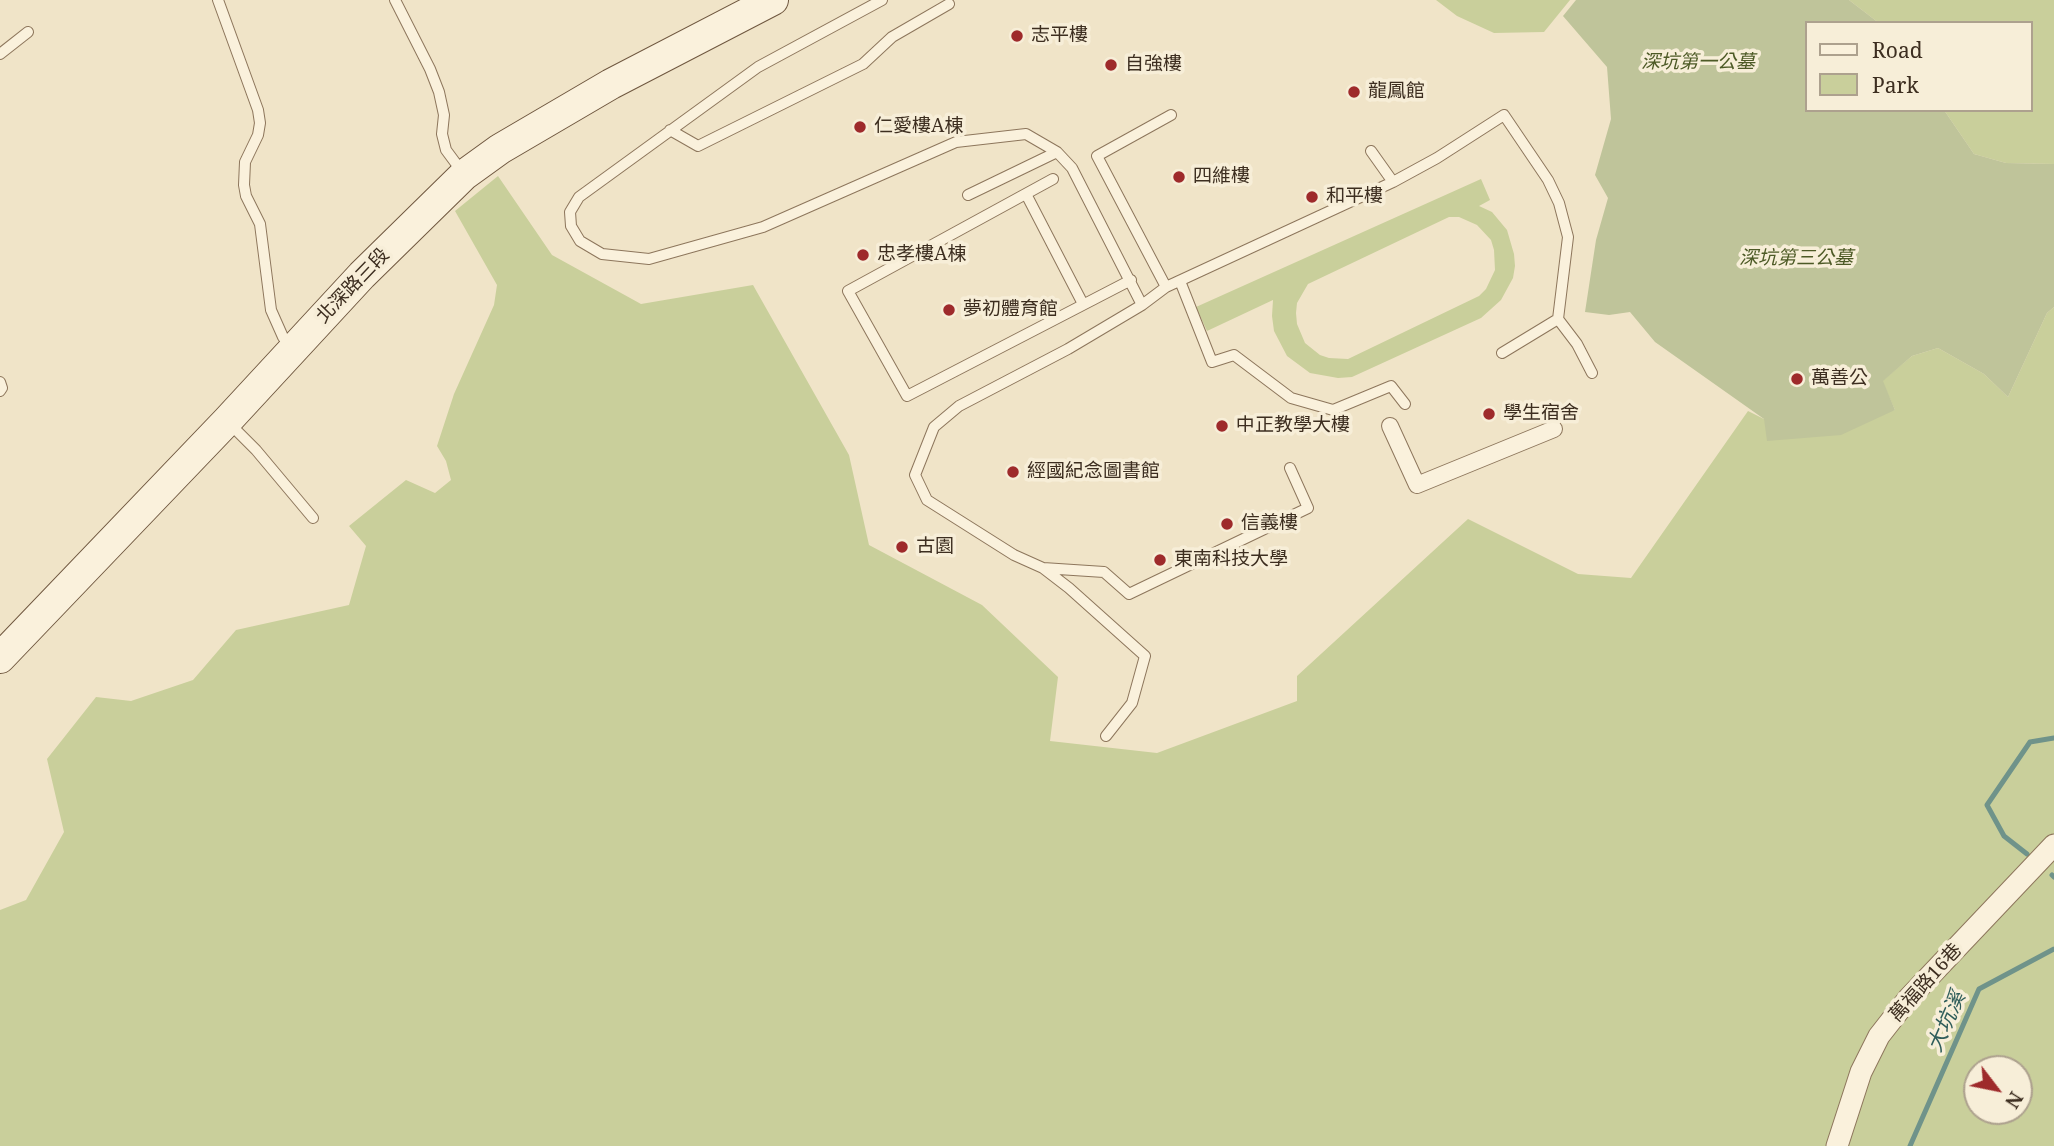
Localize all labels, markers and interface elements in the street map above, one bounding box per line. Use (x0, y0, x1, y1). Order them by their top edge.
legend (1806, 21, 2033, 112)
place label: 志平樓 (1031, 25, 1088, 47)
marker: 志平樓 (1009, 28, 1025, 44)
text: Road (1872, 36, 1923, 64)
park label: 深坑第一公墓 (1641, 52, 1755, 74)
place label: 自強樓 (1125, 54, 1182, 76)
marker: 自強樓 (1103, 57, 1119, 73)
text: Park (1872, 71, 1919, 99)
place label: 龍鳳館 (1368, 81, 1425, 103)
marker: 龍鳳館 (1346, 84, 1362, 100)
place label: 仁愛樓A棟 (874, 116, 963, 138)
marker: 仁愛樓A棟 (852, 119, 868, 135)
place label: 四維樓 (1193, 166, 1250, 188)
marker: 四維樓 (1171, 169, 1187, 185)
place label: 和平樓 (1326, 186, 1383, 208)
marker: 和平樓 (1304, 189, 1320, 205)
street label: 北深路三段 (312, 244, 394, 328)
place label: 忠孝樓A棟 (877, 244, 966, 266)
marker: 忠孝樓A棟 (855, 247, 871, 263)
park label: 深坑第三公墓 (1739, 248, 1853, 270)
place label: 夢初體育館 (963, 299, 1058, 321)
marker: 夢初體育館 (941, 302, 957, 318)
place label: 萬善公 (1811, 368, 1868, 390)
marker: 萬善公 (1789, 371, 1805, 387)
place label: 學生宿舍 (1503, 403, 1579, 425)
marker: 學生宿舍 (1481, 406, 1497, 422)
place label: 中正教學大樓 (1236, 415, 1350, 437)
marker: 中正教學大樓 (1214, 418, 1230, 434)
place label: 經國紀念圖書館 (1027, 461, 1160, 483)
marker: 經國紀念圖書館 (1005, 464, 1021, 480)
place label: 信義樓 (1241, 513, 1298, 535)
marker: 信義樓 (1219, 516, 1235, 532)
place label: 古園 (916, 536, 954, 558)
marker: 古園 (894, 539, 910, 555)
place label: 東南科技大學 (1174, 549, 1288, 571)
marker: 東南科技大學 (1152, 552, 1168, 568)
street label: 萬福路16巷 (1885, 939, 1967, 1027)
water label: 大坑溪 (1923, 988, 1971, 1056)
north arrow (1963, 1055, 2033, 1125)
text: N (1999, 1087, 2029, 1113)

